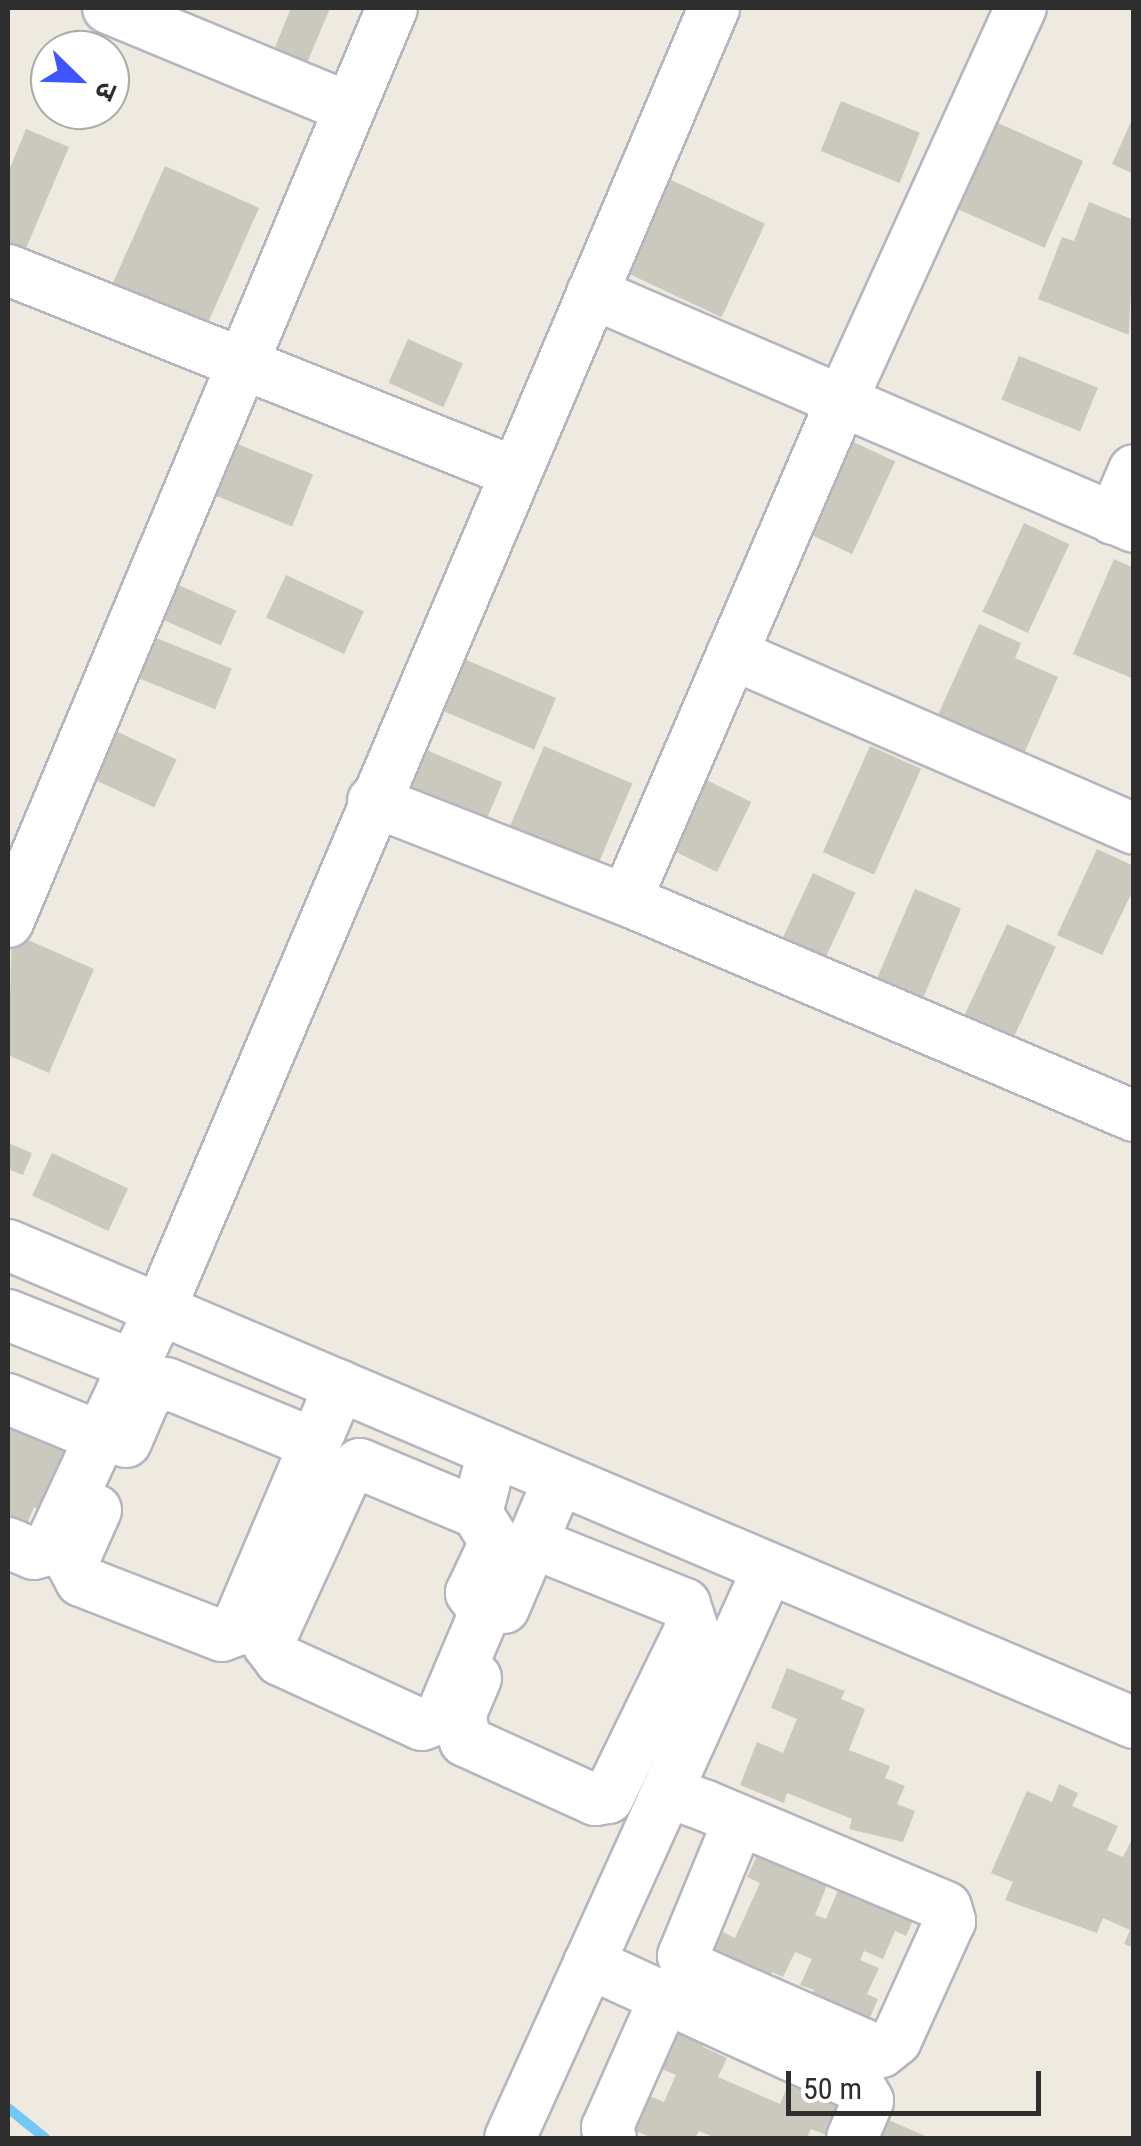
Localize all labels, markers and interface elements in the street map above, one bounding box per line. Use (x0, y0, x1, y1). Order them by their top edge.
north arrow (30, 30, 130, 130)
text: उ (88, 77, 125, 105)
scale bar (791, 2051, 1046, 2113)
text: 50 m (803, 2071, 862, 2106)

